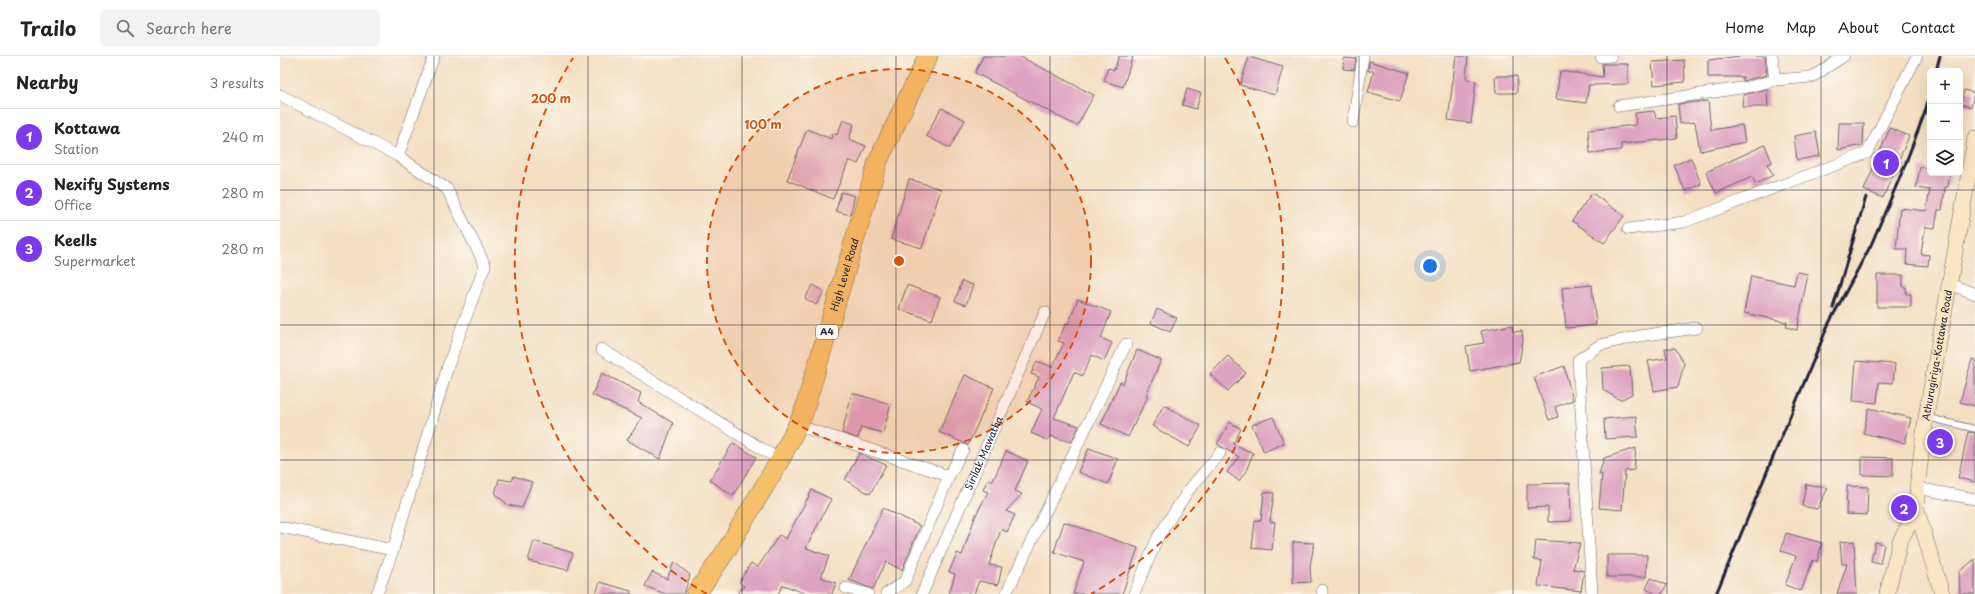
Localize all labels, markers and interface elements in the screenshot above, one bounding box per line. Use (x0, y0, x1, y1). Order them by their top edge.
search box (100, 10, 380, 46)
text: Trailo (20, 14, 76, 42)
text: Search here (146, 16, 232, 39)
icon: search (114, 17, 136, 39)
text: Home (1725, 17, 1764, 38)
text: Map (1786, 17, 1816, 38)
text: About (1838, 17, 1879, 38)
text: Contact (1901, 17, 1955, 38)
map controls (1927, 68, 1963, 176)
button: + (1927, 68, 1963, 104)
text: Nearby (16, 69, 78, 95)
text: 3 results (210, 73, 264, 92)
text: 200 m (531, 89, 571, 107)
button: − (1927, 104, 1963, 140)
text: 100 m (744, 115, 782, 133)
text: Kottawa (54, 116, 120, 139)
text: 1 (26, 127, 32, 146)
text: 240 m (222, 127, 264, 146)
text: Station (54, 139, 99, 158)
button: layers (1927, 140, 1963, 176)
pin: 1 (1873, 148, 1899, 178)
text: Nexify Systems (54, 172, 170, 195)
text: 2 (24, 183, 34, 202)
text: 280 m (222, 183, 264, 202)
text: Office (54, 195, 92, 214)
text: Keells (54, 228, 97, 251)
street label: High Level Road (826, 236, 862, 313)
text: 3 (25, 239, 33, 258)
text: 280 m (222, 239, 264, 258)
text: Supermarket (54, 251, 136, 270)
centre of rings (892, 254, 906, 268)
your location (1420, 256, 1440, 276)
street label: Athurugiriya-Kottawa Road (1917, 288, 1955, 422)
road number: A4 (816, 325, 838, 339)
street label: Sirilak Mawatha (960, 413, 1006, 492)
pin: 3 (1927, 427, 1953, 457)
pin: 2 (1891, 493, 1917, 523)

